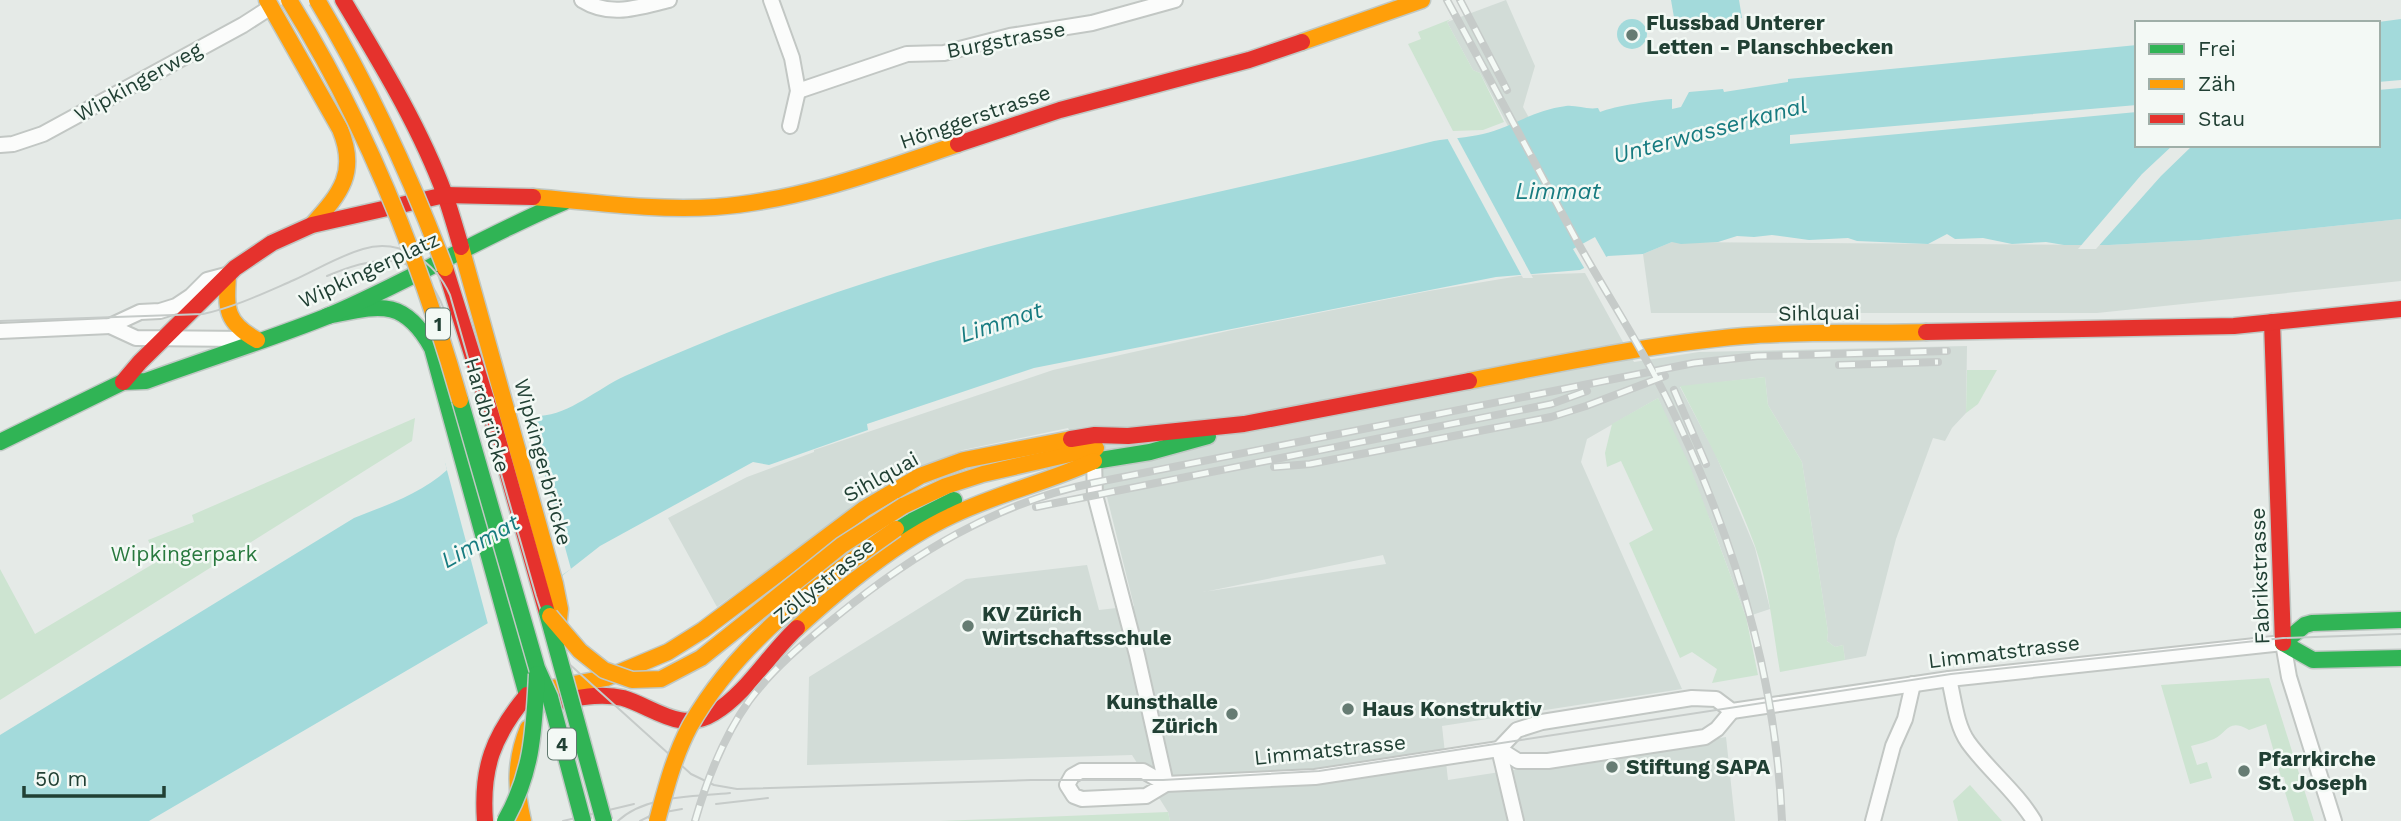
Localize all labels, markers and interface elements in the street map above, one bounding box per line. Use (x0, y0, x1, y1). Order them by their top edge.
place label: Flussbad Unterer Letten - Planschbecken (1646, 10, 1894, 59)
street label: Burgstrasse (945, 16, 1067, 63)
legend (2135, 21, 2380, 147)
marker: Flussbad Unterer Letten - Planschbecken (1624, 27, 1640, 43)
street label: Wipkingerweg (70, 36, 207, 127)
text: Frei (2198, 36, 2236, 61)
text: Zäh (2198, 71, 2236, 96)
street label: Hönggerstrasse (896, 79, 1053, 154)
water label: Unterwasserkanal (1610, 92, 1810, 169)
text: Stau (2198, 106, 2245, 131)
water label: Limmat (1515, 178, 1602, 205)
street label: Wipkingerplatz (294, 226, 443, 313)
water label: Limmat (956, 296, 1047, 349)
street label: Sihlquai (1778, 299, 1860, 326)
road number: 1 (426, 308, 450, 340)
street label: Hardbrücke (459, 354, 516, 475)
street label: Wipkingerbrücke (509, 376, 578, 548)
street label: Sihlquai (839, 446, 923, 507)
street label: Fabrikstrasse (2245, 507, 2274, 645)
water label: Limmat (436, 508, 525, 574)
street label: Zöllystrasse (768, 532, 879, 629)
park label: Wipkingerpark (111, 541, 257, 566)
place label: KV Zürich Wirtschaftsschule (982, 601, 1172, 650)
marker: KV Zürich Wirtschaftsschule (960, 618, 976, 634)
street label: Limmatstrasse (1927, 630, 2081, 673)
place label: Kunsthalle Zürich (1106, 689, 1218, 738)
place label: Haus Konstruktiv (1362, 696, 1542, 721)
marker: Haus Konstruktiv (1340, 701, 1356, 717)
marker: Kunsthalle Zürich (1224, 706, 1240, 722)
road number: 4 (548, 729, 576, 760)
street label: Limmatstrasse (1253, 729, 1407, 770)
place label: Pfarrkirche St. Joseph (2258, 746, 2376, 795)
scale bar (24, 754, 164, 798)
place label: Stiftung SAPA (1626, 754, 1771, 779)
marker: Stiftung SAPA (1604, 759, 1620, 775)
marker: Pfarrkirche St. Joseph (2236, 763, 2252, 779)
text: 50 m (35, 766, 87, 791)

